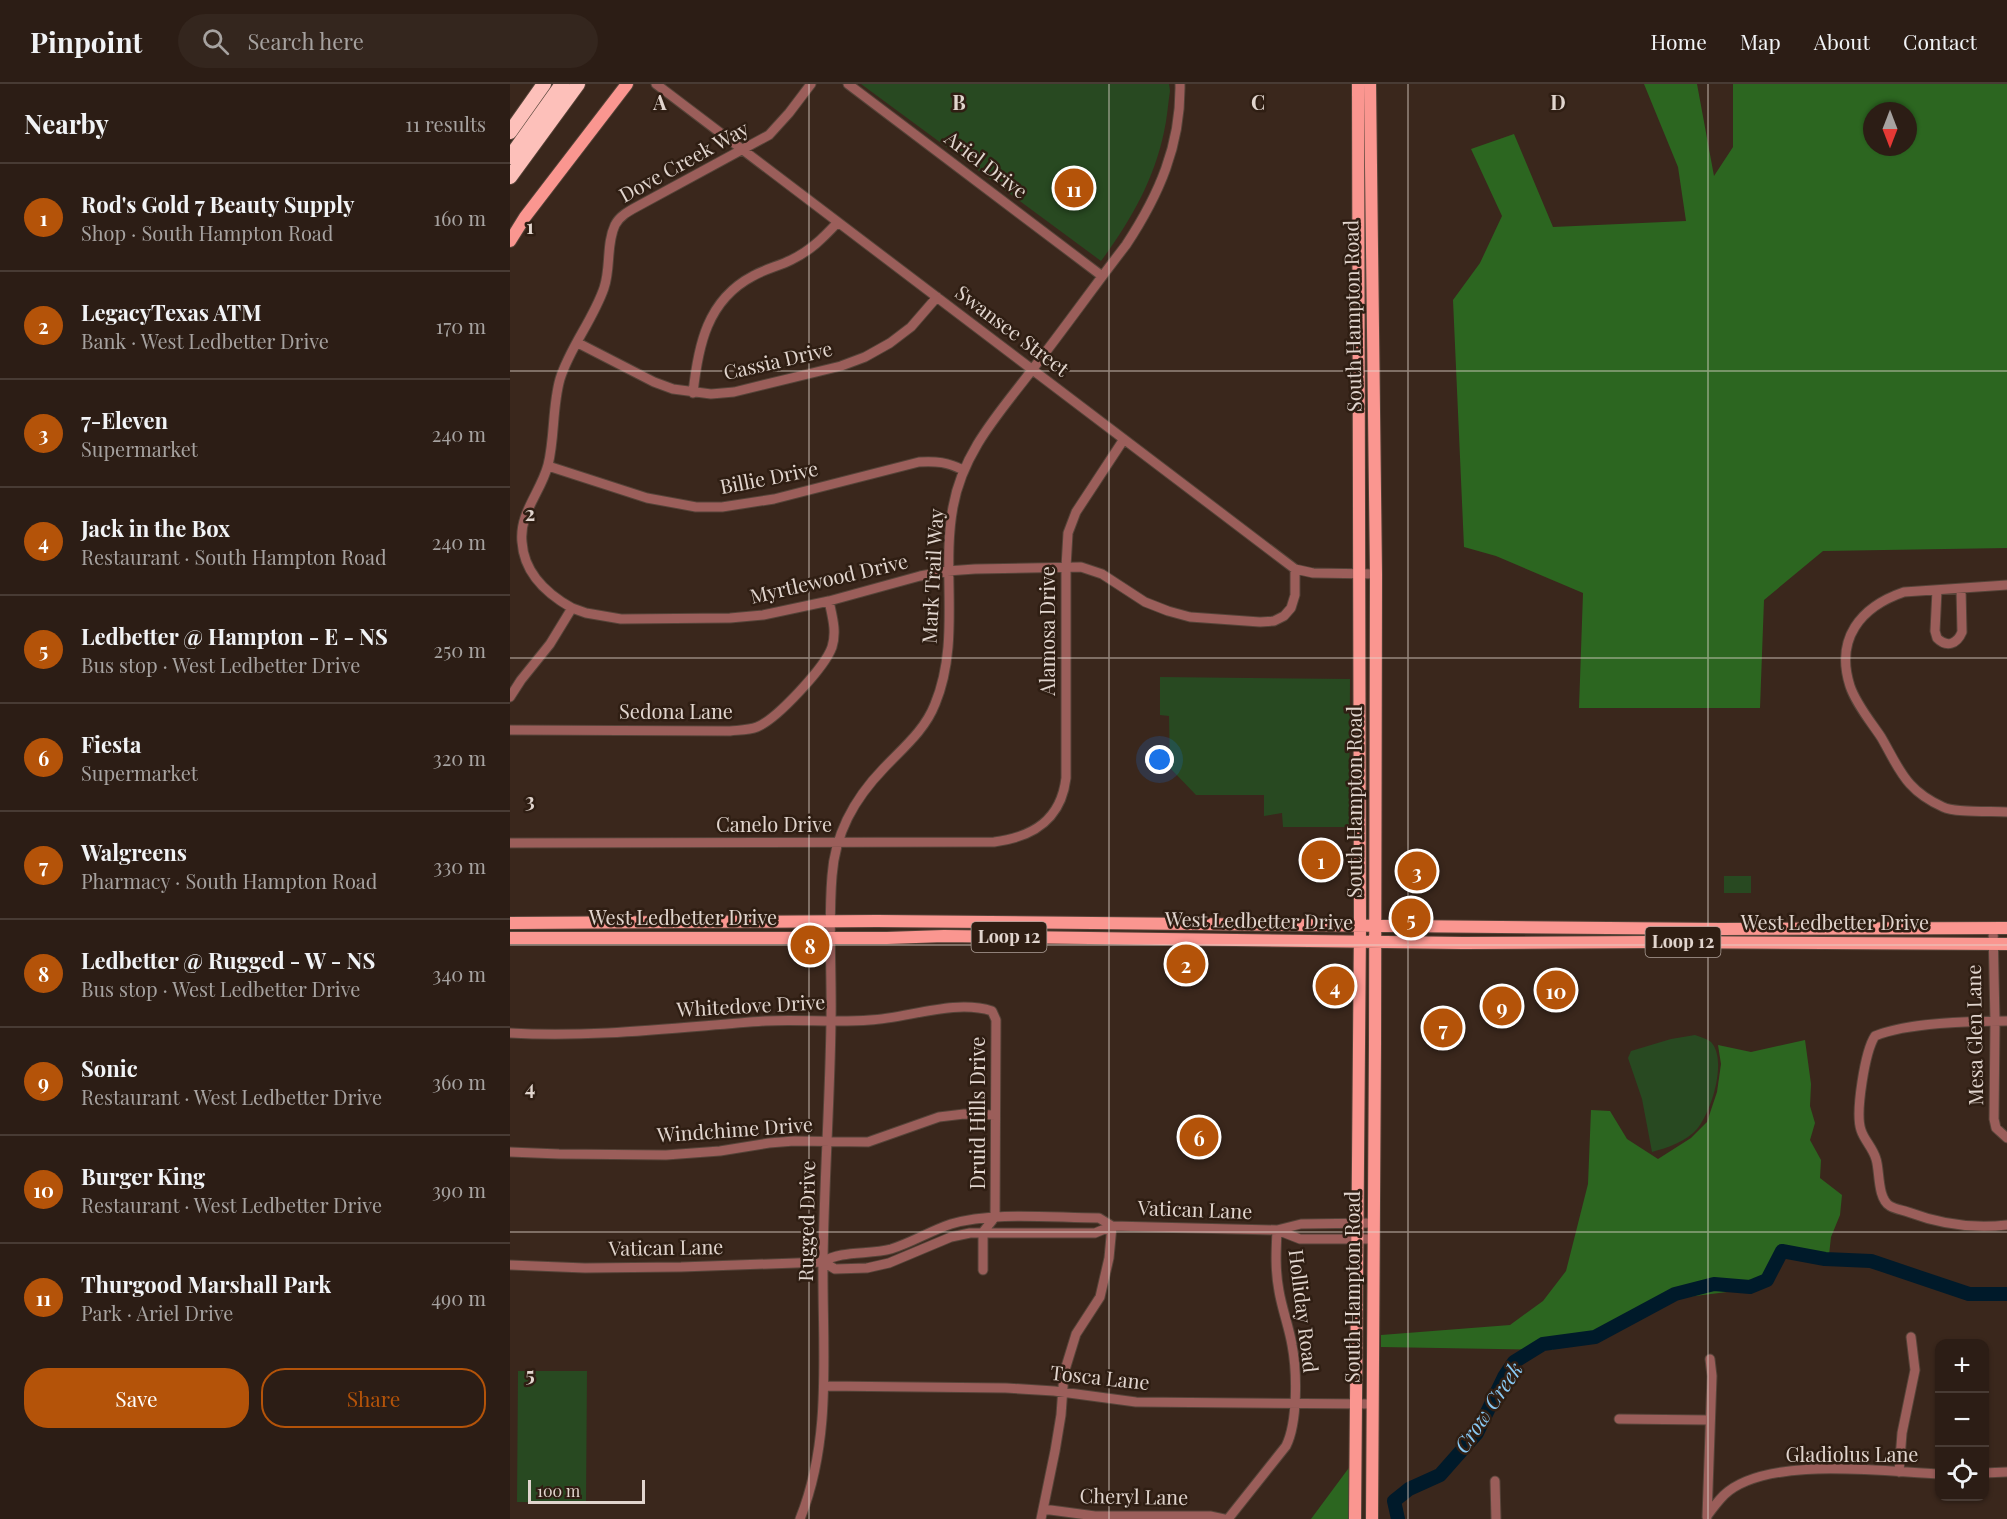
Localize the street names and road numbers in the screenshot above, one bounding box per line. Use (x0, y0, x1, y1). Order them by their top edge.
street label: Dove Creek Way (613, 114, 753, 208)
street label: Ariel Drive (939, 123, 1034, 204)
street label: South Hampton Road (1336, 219, 1367, 412)
street label: Swansee Street (951, 278, 1076, 382)
street label: Cassia Drive (720, 334, 835, 385)
street label: Billie Drive (717, 454, 820, 499)
street label: Mark Trail Way (914, 508, 949, 644)
street label: Myrtlewood Drive (747, 546, 910, 609)
street label: Alamosa Drive (1033, 566, 1060, 697)
street label: Sedona Lane (619, 697, 733, 724)
street label: South Hampton Road (1340, 706, 1367, 898)
street label: Canelo Drive (716, 810, 832, 837)
street label: West Ledbetter Drive (588, 903, 777, 930)
street label: West Ledbetter Drive (1164, 904, 1353, 935)
street label: West Ledbetter Drive (1740, 908, 1929, 935)
road number: Loop 12 (972, 922, 1046, 952)
road number: Loop 12 (1646, 927, 1720, 957)
street label: Mesa Glen Lane (1959, 964, 1988, 1106)
street label: Whitedove Drive (675, 987, 826, 1022)
street label: Druid Hills Drive (963, 1037, 990, 1189)
street label: Windchime Drive (655, 1110, 814, 1147)
street label: Rugged Drive (791, 1160, 820, 1282)
street label: South Hampton Road (1338, 1191, 1365, 1383)
street label: Vatican Lane (1136, 1193, 1253, 1224)
street label: Vatican Lane (607, 1232, 724, 1261)
street label: Holliday Road (1284, 1247, 1326, 1375)
street label: Tosca Lane (1049, 1358, 1151, 1395)
street label: Gladiolus Lane (1786, 1440, 1918, 1467)
street label: Cheryl Lane (1079, 1481, 1189, 1510)

